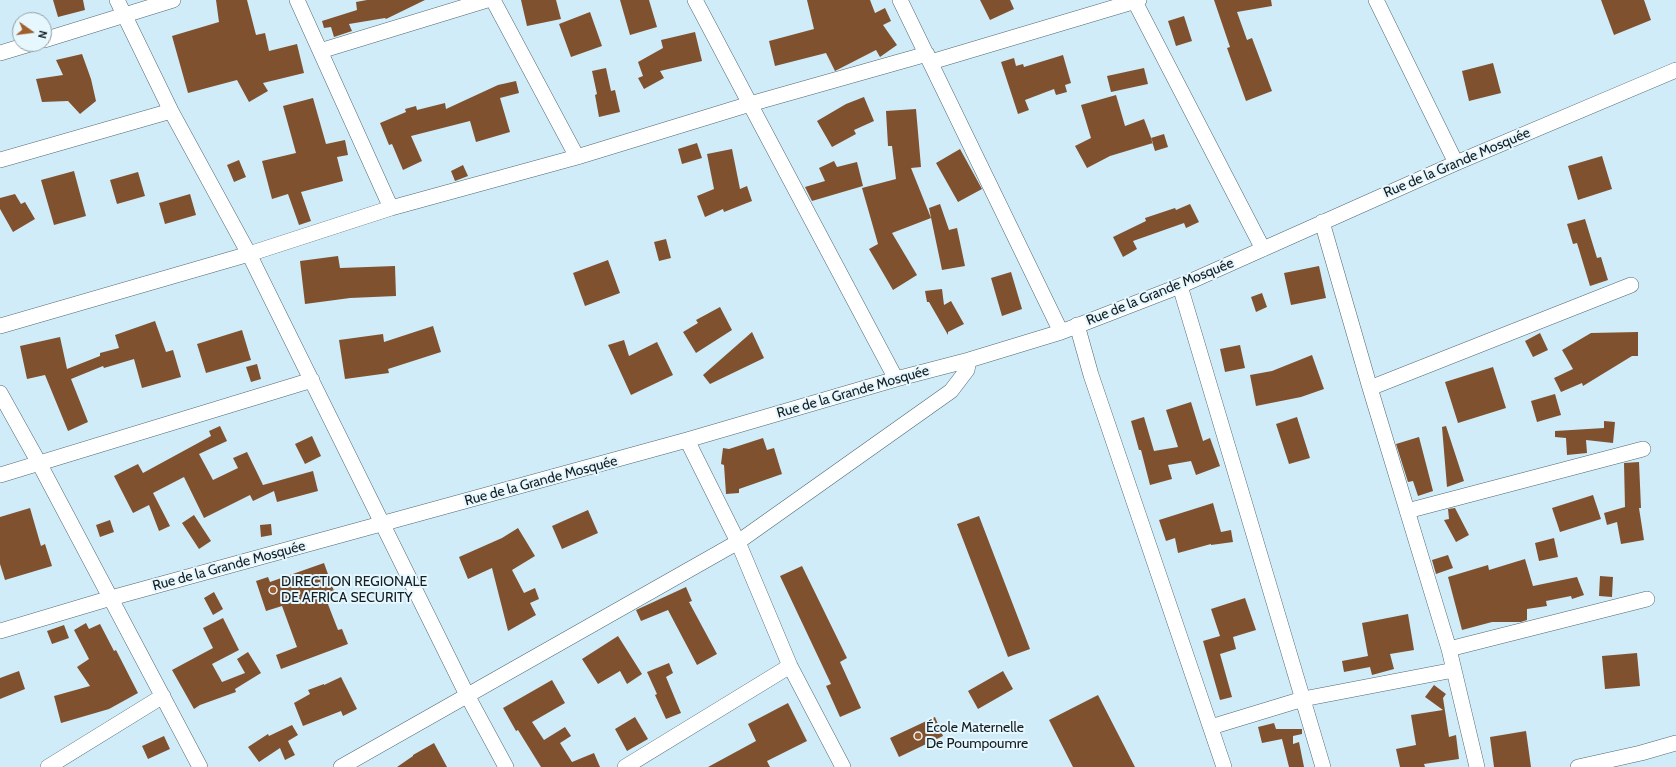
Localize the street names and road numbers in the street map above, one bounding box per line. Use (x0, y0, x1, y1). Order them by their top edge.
street label: Rue de la Grande Mosquée (1381, 124, 1533, 202)
street label: Rue de la Grande Mosquée (1084, 255, 1236, 329)
street label: Rue de la Grande Mosquée (775, 362, 931, 422)
street label: Rue de la Grande Mosquée (463, 452, 619, 510)
street label: Rue de la Grande Mosquée (151, 537, 307, 595)

